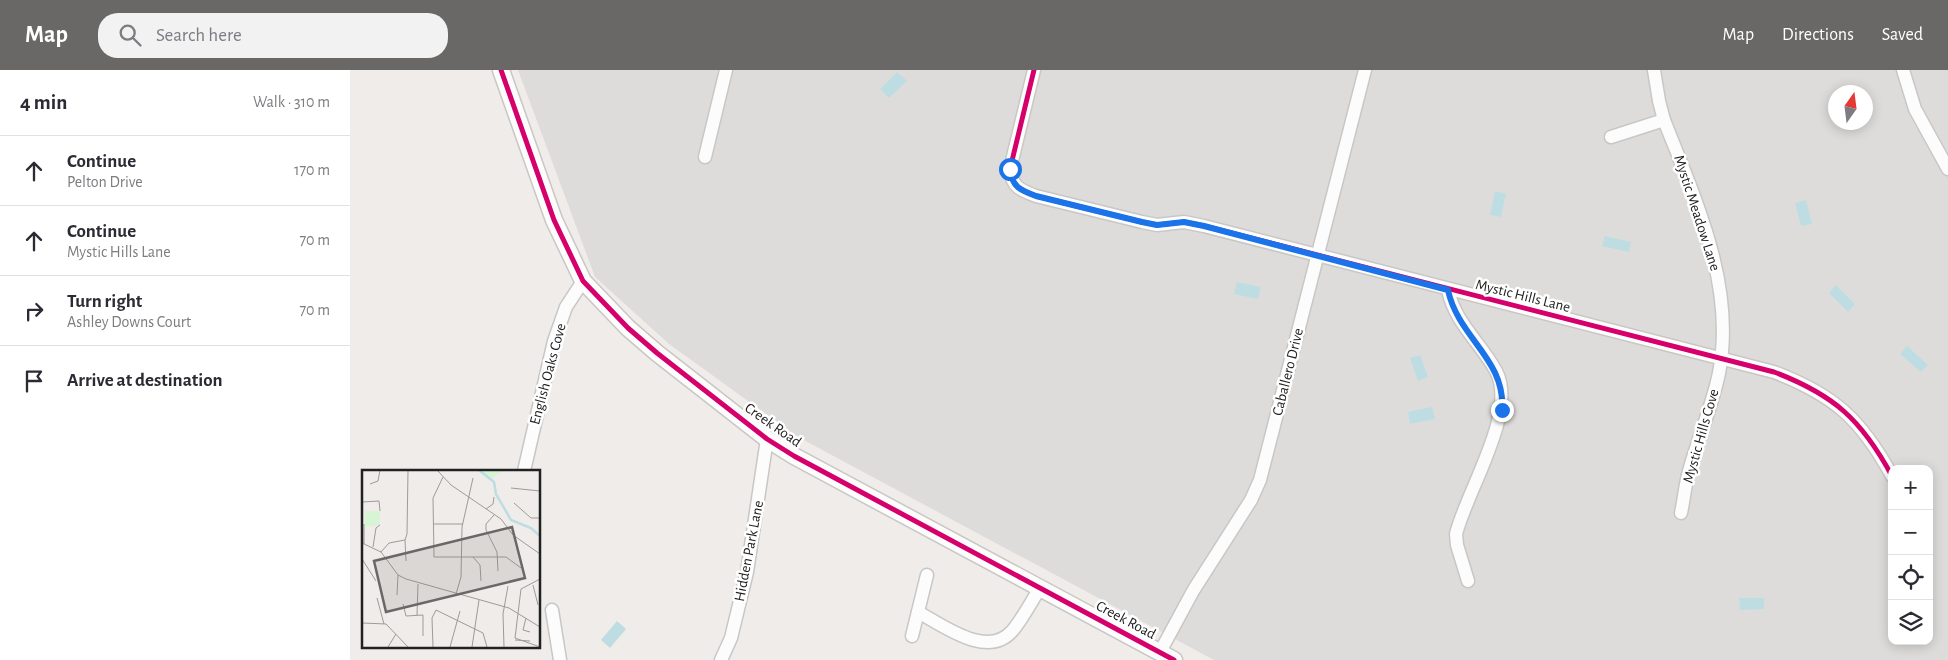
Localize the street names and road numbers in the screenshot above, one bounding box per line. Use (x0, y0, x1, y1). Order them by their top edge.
street label: Mystic Meadow Lane (1671, 153, 1723, 273)
street label: Mystic Hills Lane (1474, 277, 1572, 315)
street label: English Oaks Cove (527, 322, 569, 426)
street label: Caballero Drive (1270, 327, 1306, 417)
street label: Mystic Hills Cove (1680, 387, 1722, 485)
street label: Creek Road (742, 400, 804, 450)
street label: Hidden Park Lane (732, 499, 766, 603)
street label: Creek Road (1094, 598, 1159, 642)

